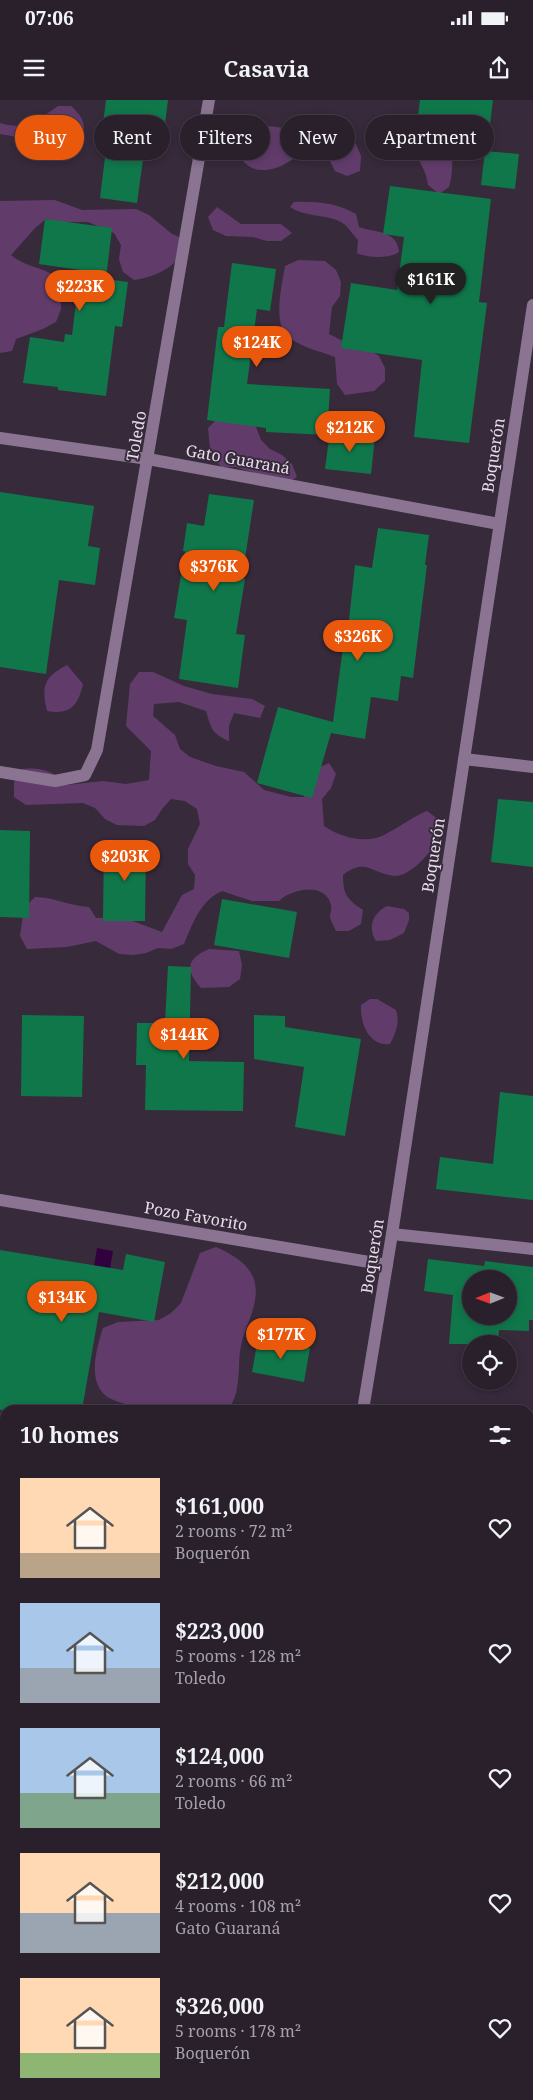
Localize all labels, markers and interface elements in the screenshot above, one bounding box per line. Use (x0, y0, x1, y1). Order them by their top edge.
text: 07:06 (25, 5, 74, 31)
text: Casavia (224, 53, 309, 83)
icon: menu (20, 54, 48, 82)
icon: share (485, 54, 513, 82)
chip: Buy (15, 115, 84, 160)
chip: Rent (94, 115, 170, 160)
chip: Filters (180, 115, 270, 160)
chip: New (280, 115, 355, 160)
chip: Apartment (365, 115, 494, 160)
pin: $161K (396, 262, 466, 305)
text: $161K (407, 268, 455, 290)
pin: $223K (45, 270, 115, 312)
text: $223K (56, 275, 104, 297)
pin: $124K (222, 326, 292, 368)
text: $124K (233, 331, 281, 353)
street label: Toledo (121, 409, 151, 463)
pin: $212K (315, 410, 385, 453)
text: $212K (326, 416, 374, 438)
street label: Boquerón (476, 416, 510, 494)
street label: Gato Guaraná (184, 439, 292, 479)
pin: $376K (179, 550, 249, 592)
text: $376K (190, 555, 238, 577)
pin: $326K (323, 620, 393, 662)
text: $326K (334, 625, 382, 647)
street label: Boquerón (416, 816, 450, 894)
pin: $203K (90, 840, 160, 882)
text: $203K (101, 845, 149, 867)
pin: $144K (149, 1018, 219, 1060)
text: $144K (160, 1023, 208, 1045)
street label: Pozo Favorito (143, 1196, 249, 1236)
street label: Boquerón (355, 1217, 389, 1295)
north arrow (462, 1270, 518, 1325)
map controls (462, 1270, 517, 1390)
pin: $134K (27, 1280, 97, 1323)
text: $134K (38, 1286, 86, 1308)
pin: $177K (246, 1318, 316, 1360)
text: $177K (257, 1323, 305, 1345)
button: locate (462, 1335, 517, 1390)
text: 10 homes (20, 1421, 119, 1449)
icon: filters (486, 1421, 514, 1449)
text: $161,000 (175, 1492, 264, 1520)
icon: home (60, 1498, 120, 1558)
icon: heart (486, 1514, 514, 1542)
text: 2 rooms · 72 m² (175, 1520, 292, 1542)
text: Boquerón (175, 1542, 250, 1564)
text: $223,000 (175, 1617, 264, 1645)
icon: home (60, 1623, 120, 1683)
icon: heart (486, 1639, 514, 1667)
text: 5 rooms · 128 m² (175, 1645, 301, 1667)
text: Toledo (175, 1667, 226, 1689)
text: $124,000 (175, 1742, 264, 1770)
icon: home (60, 1748, 120, 1808)
icon: heart (486, 1764, 514, 1792)
text: 2 rooms · 66 m² (175, 1770, 292, 1792)
text: Toledo (175, 1792, 226, 1814)
text: $212,000 (175, 1867, 264, 1895)
icon: home (60, 1873, 120, 1933)
icon: heart (486, 1889, 514, 1917)
text: 4 rooms · 108 m² (175, 1895, 301, 1917)
text: Gato Guaraná (175, 1917, 281, 1939)
text: $326,000 (175, 1992, 264, 2020)
icon: home (60, 1998, 120, 2058)
icon: heart (486, 2014, 514, 2042)
text: 5 rooms · 178 m² (175, 2020, 301, 2042)
text: Boquerón (175, 2042, 250, 2064)

